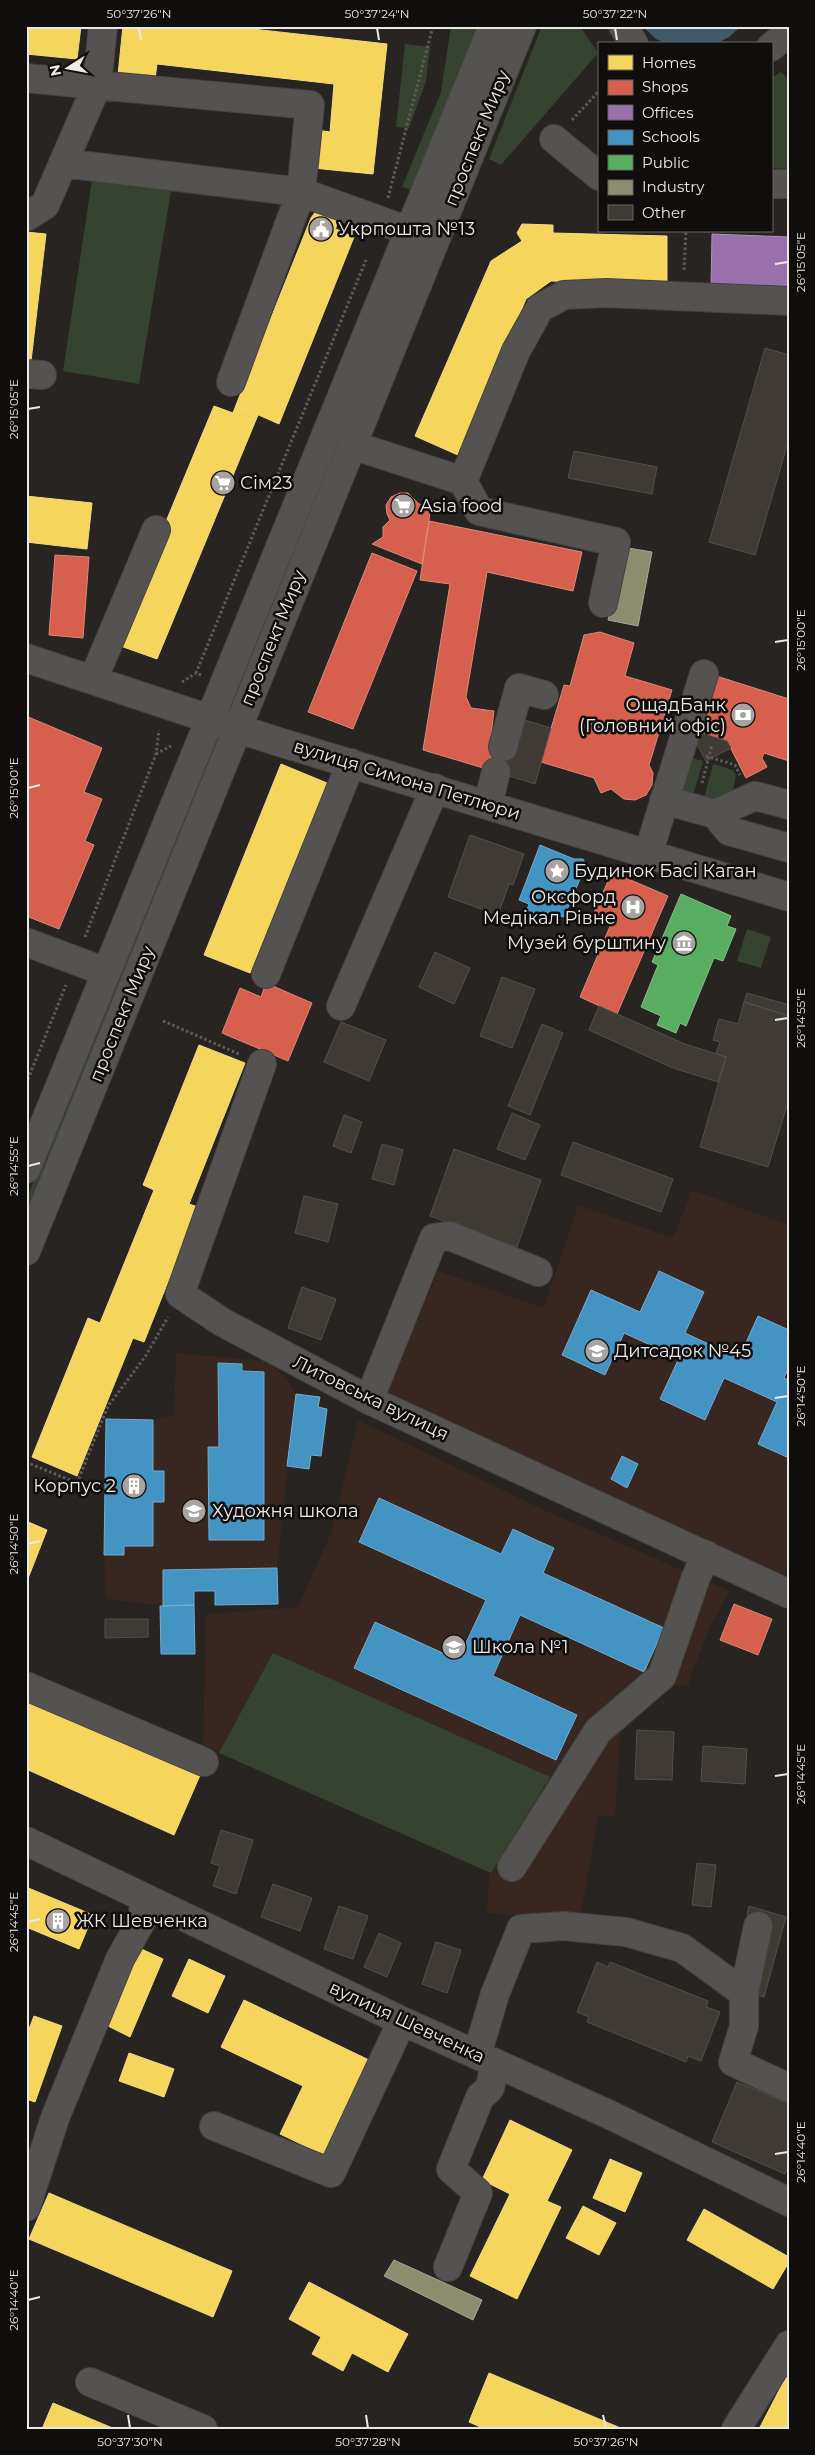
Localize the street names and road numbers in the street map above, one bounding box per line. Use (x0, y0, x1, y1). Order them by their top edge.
street label: проспект Миру (440, 67, 514, 209)
street label: проспект Миру (236, 567, 310, 709)
street label: вулиця Симона Петлюри (291, 735, 523, 825)
street label: проспект Миру (85, 943, 159, 1085)
street label: Литовська вулиця (290, 1351, 452, 1445)
street label: вулиця Шевченка (326, 1976, 488, 2068)

